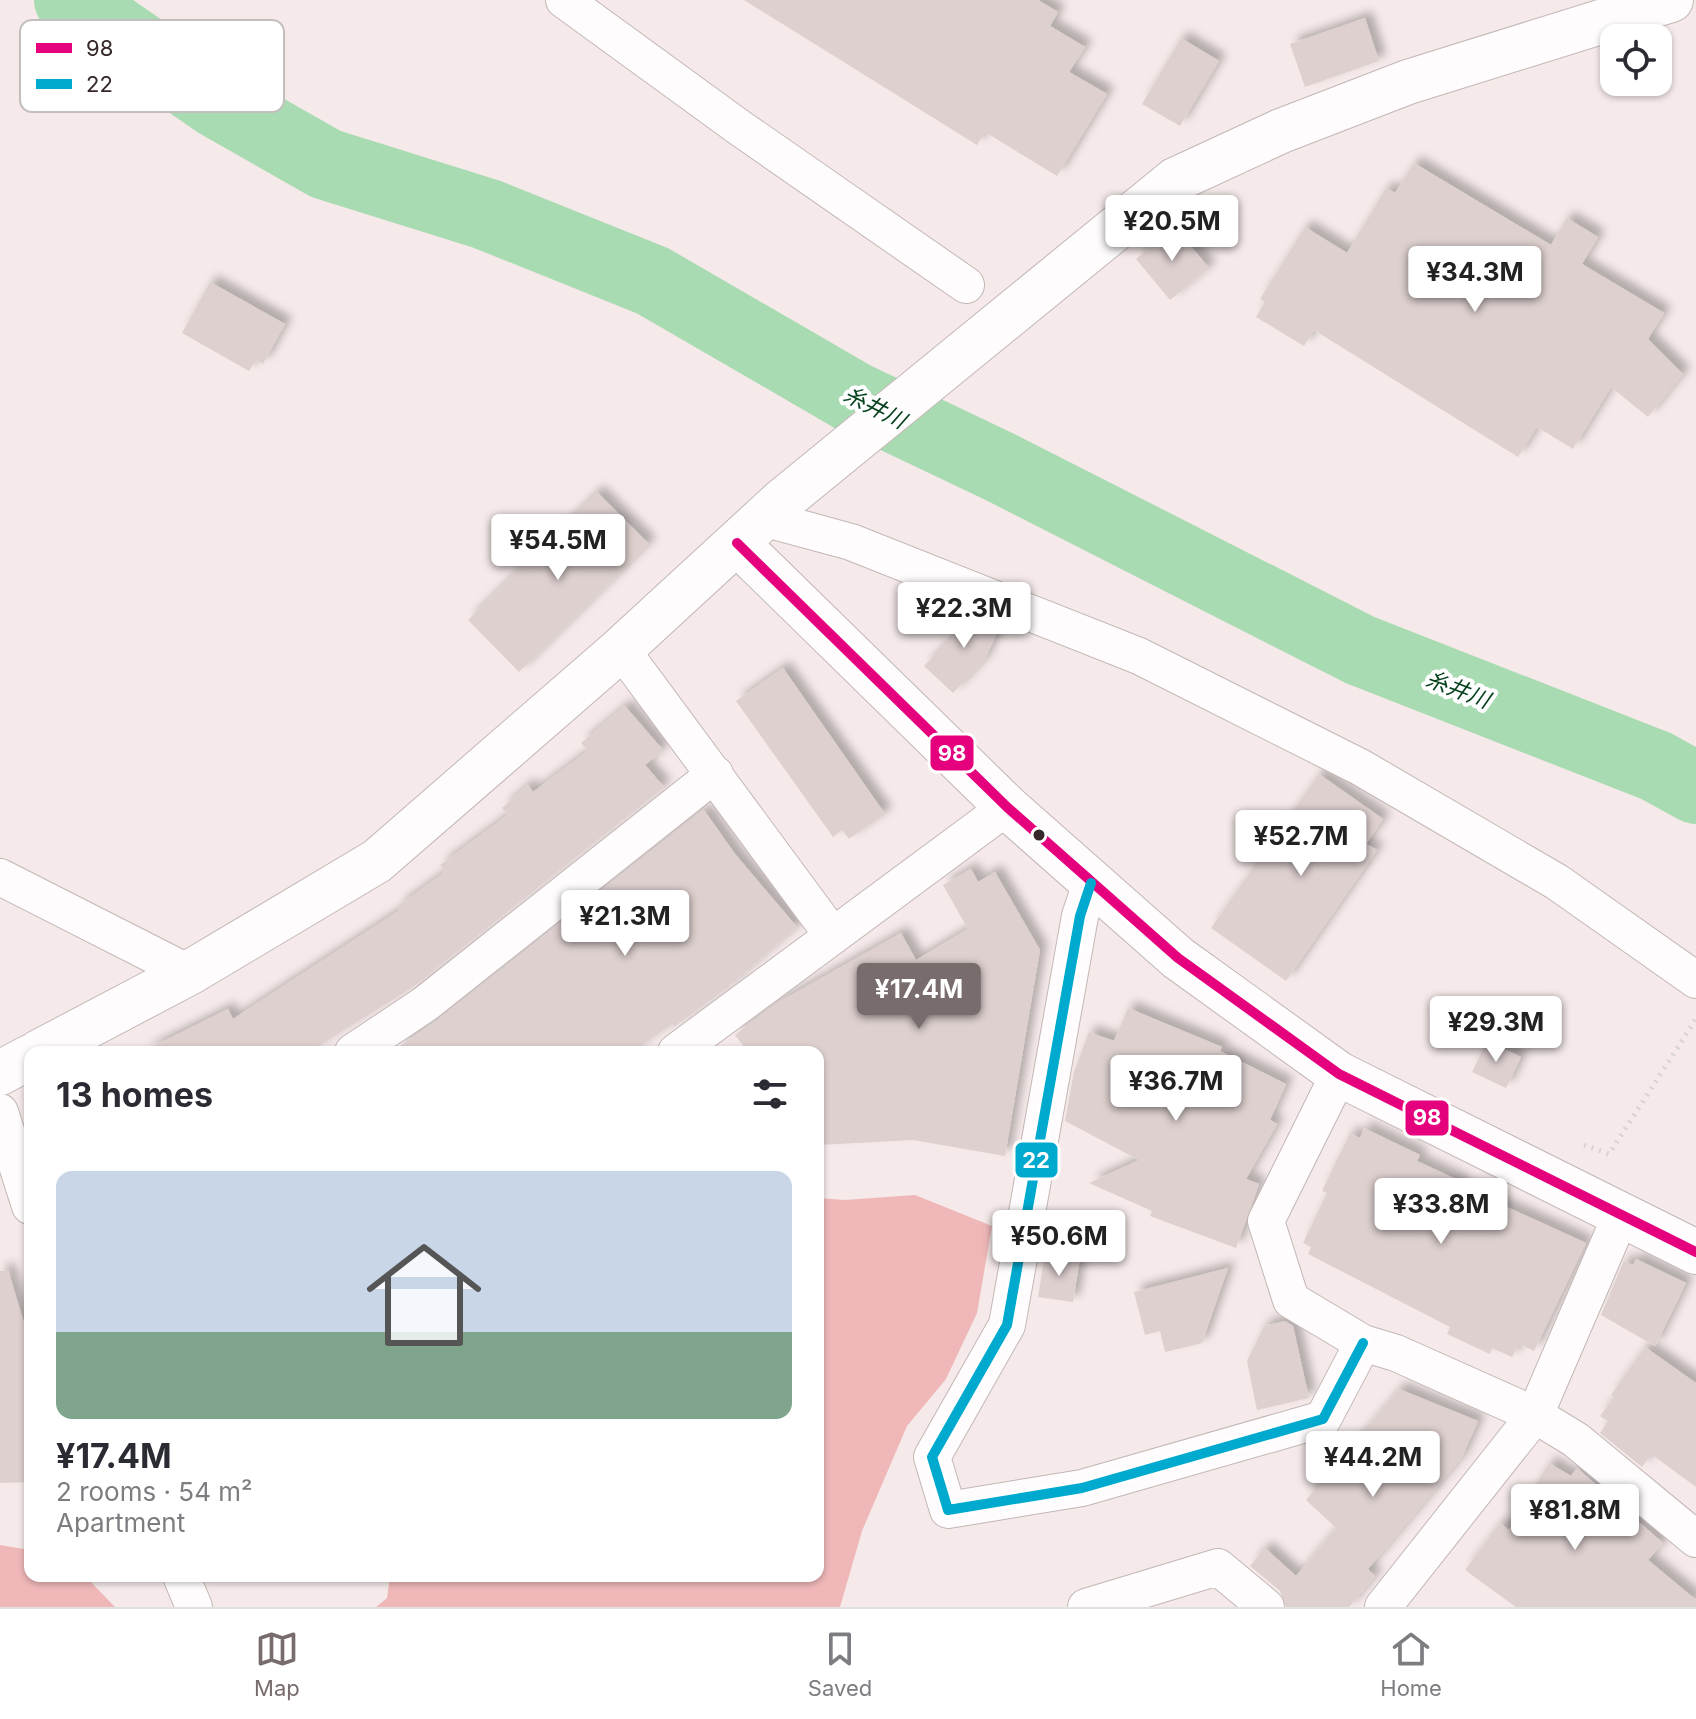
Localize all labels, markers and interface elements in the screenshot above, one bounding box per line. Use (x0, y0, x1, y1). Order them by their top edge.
legend (20, 20, 284, 112)
map controls (1600, 24, 1672, 96)
button: locate (1600, 24, 1672, 96)
text: 98 (86, 35, 113, 61)
text: 22 (86, 71, 113, 97)
pin: ¥20.5M (1107, 195, 1237, 263)
text: ¥20.5M (1123, 205, 1221, 236)
pin: ¥34.3M (1410, 246, 1540, 314)
text: ¥34.3M (1426, 256, 1524, 287)
water label: 糸井川 (840, 380, 912, 434)
pin: ¥54.5M (493, 514, 623, 582)
text: ¥54.5M (509, 524, 607, 555)
pin: ¥22.3M (899, 582, 1029, 650)
text: ¥22.3M (916, 592, 1012, 623)
water label: 糸井川 (1423, 665, 1495, 714)
line badge: 98 (929, 734, 975, 772)
text: 98 (938, 740, 966, 766)
pin: ¥52.7M (1236, 810, 1366, 878)
text: ¥52.7M (1253, 820, 1349, 851)
unlabelled marker (1031, 827, 1047, 843)
pin: ¥21.3M (560, 890, 690, 958)
text: ¥21.3M (579, 900, 671, 931)
pin: ¥17.4M (854, 963, 984, 1031)
text: ¥17.4M (875, 973, 963, 1004)
pin: ¥29.3M (1431, 996, 1561, 1064)
text: ¥29.3M (1448, 1006, 1544, 1037)
pin: ¥36.7M (1111, 1055, 1241, 1123)
text: ¥36.7M (1128, 1065, 1224, 1096)
icon: filters (748, 1072, 792, 1116)
text: 13 homes (56, 1074, 213, 1115)
line badge: 98 (1404, 1099, 1450, 1137)
text: 98 (1413, 1104, 1441, 1130)
line badge: 22 (1014, 1141, 1059, 1179)
text: 22 (1022, 1147, 1050, 1173)
pin: ¥33.8M (1376, 1178, 1506, 1246)
text: ¥33.8M (1393, 1188, 1489, 1219)
pin: ¥50.6M (994, 1210, 1124, 1278)
text: ¥50.6M (1010, 1220, 1108, 1251)
icon: home (352, 1223, 496, 1367)
pin: ¥44.2M (1308, 1431, 1438, 1499)
text: ¥17.4M (56, 1435, 172, 1476)
text: ¥44.2M (1324, 1441, 1422, 1472)
text: 2 rooms · 54 m² (56, 1476, 253, 1507)
pin: ¥81.8M (1510, 1484, 1640, 1552)
text: ¥81.8M (1529, 1494, 1621, 1525)
text: Apartment (56, 1507, 185, 1538)
tab: Map (254, 1627, 300, 1701)
tab: Saved (808, 1627, 872, 1701)
tab: Home (1380, 1627, 1442, 1701)

